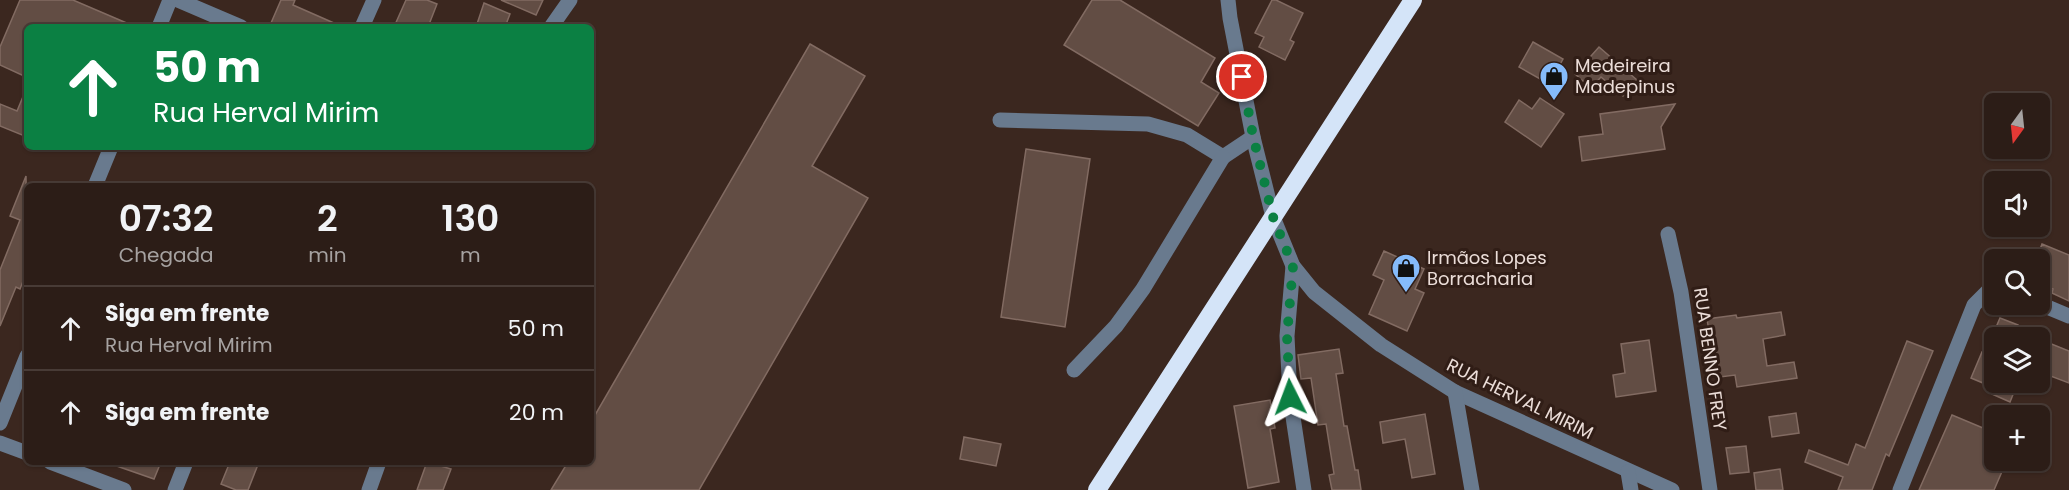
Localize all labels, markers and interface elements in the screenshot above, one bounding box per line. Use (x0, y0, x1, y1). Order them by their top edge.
text: 50 m (153, 38, 261, 97)
icon: ahead (54, 48, 132, 126)
pin (1216, 51, 1267, 102)
place label: Medeireira Madepinus (1575, 53, 1675, 99)
icon: arrive (1225, 60, 1258, 93)
shop icon: Medeireira Madepinus (1538, 60, 1570, 102)
north arrow (1984, 93, 2050, 159)
map controls (1984, 93, 2050, 471)
text: Rua Herval Mirim (153, 94, 379, 131)
button: sound (1984, 171, 2050, 237)
text: 07:32 (119, 193, 213, 244)
text: 2 (317, 193, 338, 244)
text: 130 (441, 193, 499, 244)
text: Chegada (119, 241, 214, 269)
text: min (308, 241, 347, 269)
text: m (460, 241, 481, 269)
place label: Irmãos Lopes Borracharia (1427, 245, 1547, 291)
button: search (1984, 249, 2050, 315)
shop icon: Irmãos Lopes Borracharia (1390, 252, 1422, 294)
street label: RUA BENNO FREY (1688, 286, 1733, 433)
text: Siga em frente (105, 298, 269, 329)
icon: ahead (54, 312, 87, 345)
text: 50 m (508, 313, 564, 344)
button: layers (1984, 327, 2050, 393)
text: Rua Herval Mirim (105, 331, 273, 359)
street label: RUA HERVAL MIRIM (1443, 352, 1598, 445)
position arrow (1258, 365, 1322, 429)
icon: ahead (54, 396, 87, 429)
text: Siga em frente (105, 397, 269, 428)
text: 20 m (509, 397, 564, 428)
button: + (1984, 405, 2050, 471)

